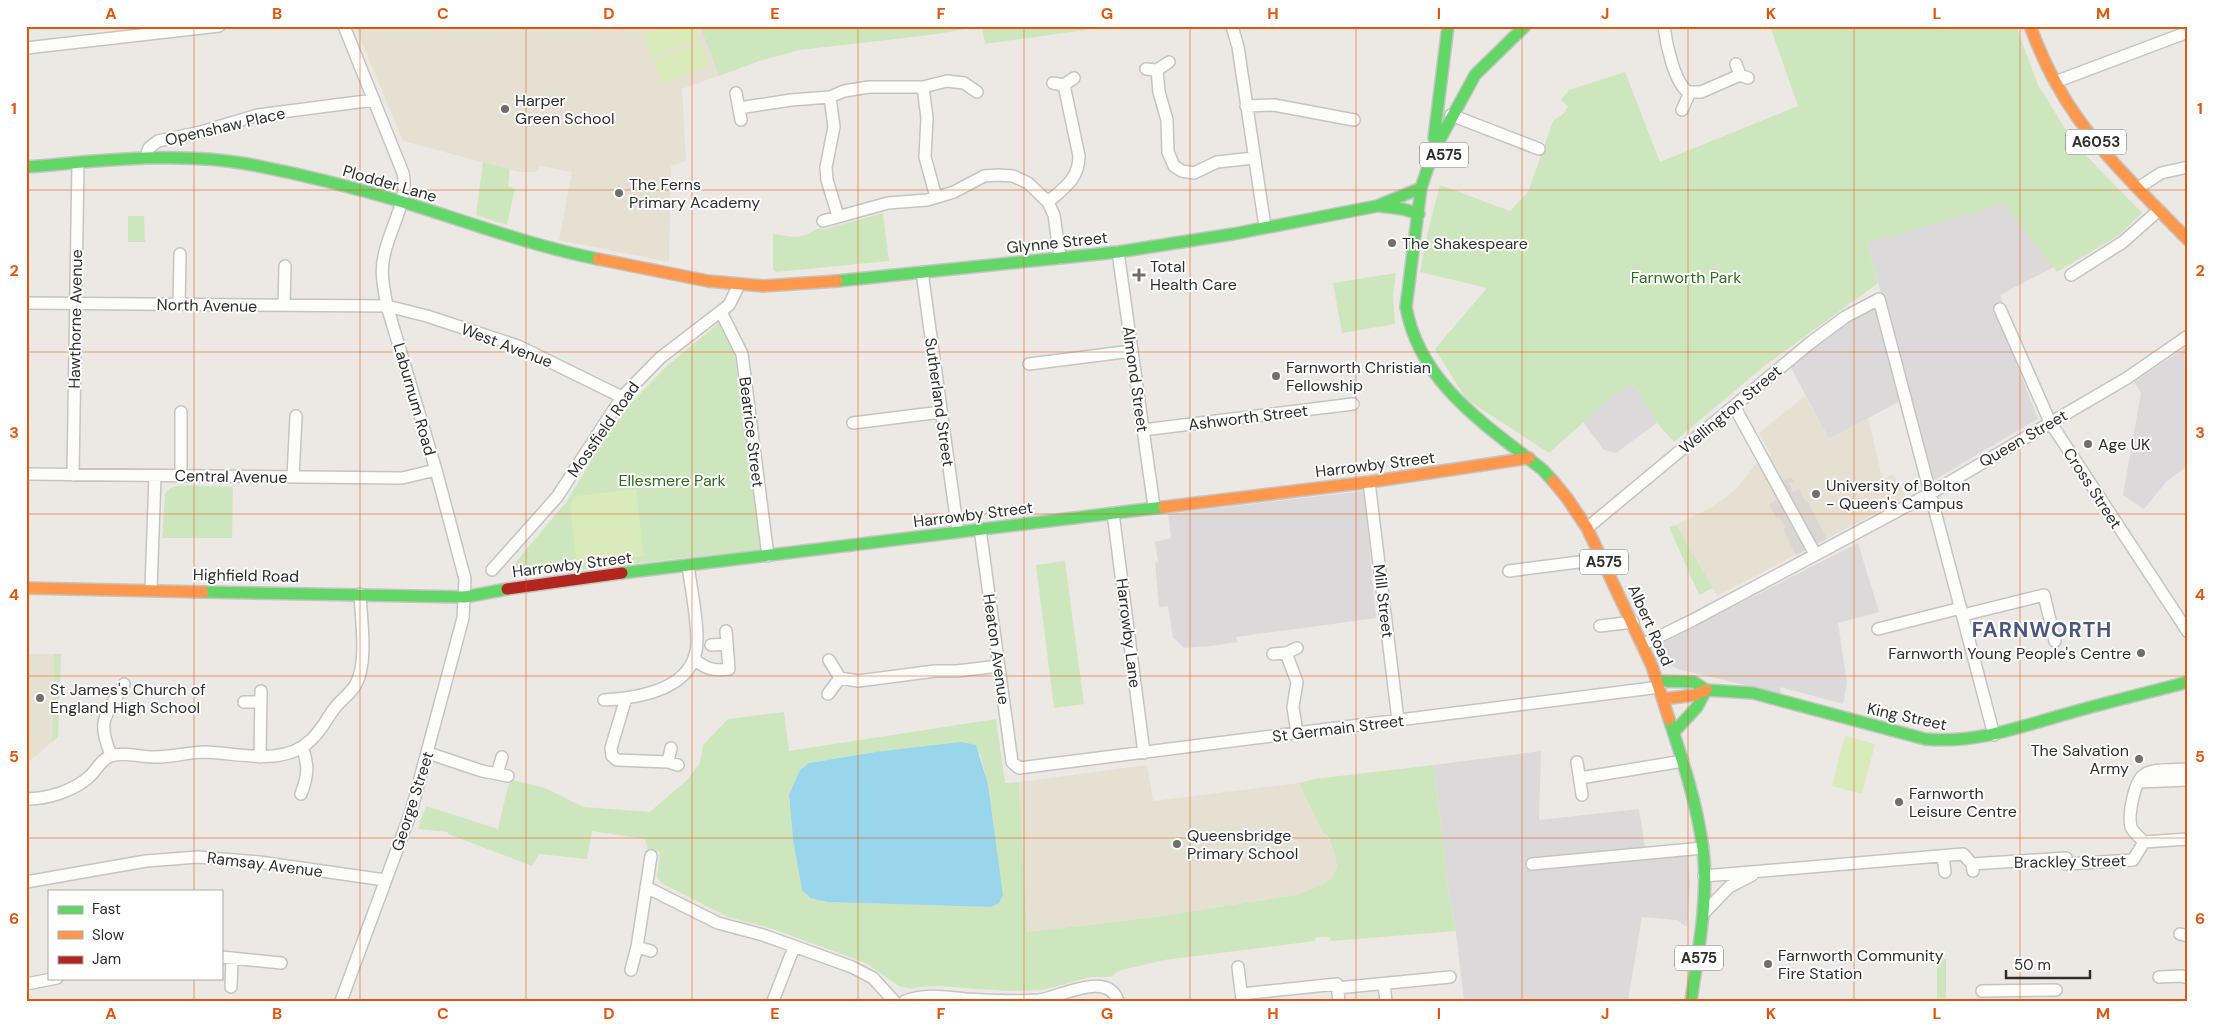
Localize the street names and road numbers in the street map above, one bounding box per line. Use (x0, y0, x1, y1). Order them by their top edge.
street label: Openshaw Place (163, 102, 287, 151)
road number: A6053 (2066, 130, 2126, 154)
road number: A575 (1420, 142, 1468, 168)
street label: Plodder Lane (340, 160, 439, 207)
street label: Glynne Street (1005, 227, 1109, 258)
street label: Hawthorne Avenue (64, 249, 87, 389)
street label: North Avenue (157, 294, 257, 317)
street label: West Avenue (458, 318, 556, 373)
street label: Almond Street (1118, 325, 1153, 433)
street label: Sutherland Street (920, 336, 959, 468)
street label: Laburnum Road (388, 340, 441, 458)
street label: Wellington Street (1675, 360, 1786, 458)
street label: Beatrice Street (734, 376, 769, 488)
street label: Mossfield Road (563, 377, 644, 481)
street label: Ashworth Street (1187, 400, 1309, 435)
street label: Queen Street (1975, 405, 2071, 472)
street label: Cross Street (2059, 444, 2127, 533)
street label: Harrowby Street (1314, 447, 1436, 482)
street label: Central Avenue (174, 465, 288, 488)
street label: Harrowby Street (912, 497, 1034, 532)
street label: Harrowby Street (511, 547, 633, 582)
road number: A575 (1580, 550, 1628, 574)
street label: Mill Street (1369, 563, 1398, 639)
street label: Highfield Road (193, 564, 299, 587)
street label: Harrowby Lane (1111, 577, 1146, 689)
street label: Albert Road (1623, 581, 1678, 669)
street label: Heaton Avenue (978, 592, 1015, 706)
street label: King Street (1865, 698, 1949, 735)
street label: St Germain Street (1271, 710, 1405, 747)
street label: George Street (386, 749, 438, 854)
street label: Ramsay Avenue (206, 847, 324, 882)
street label: Brackley Street (2014, 850, 2126, 873)
road number: A575 (1675, 946, 1723, 970)

